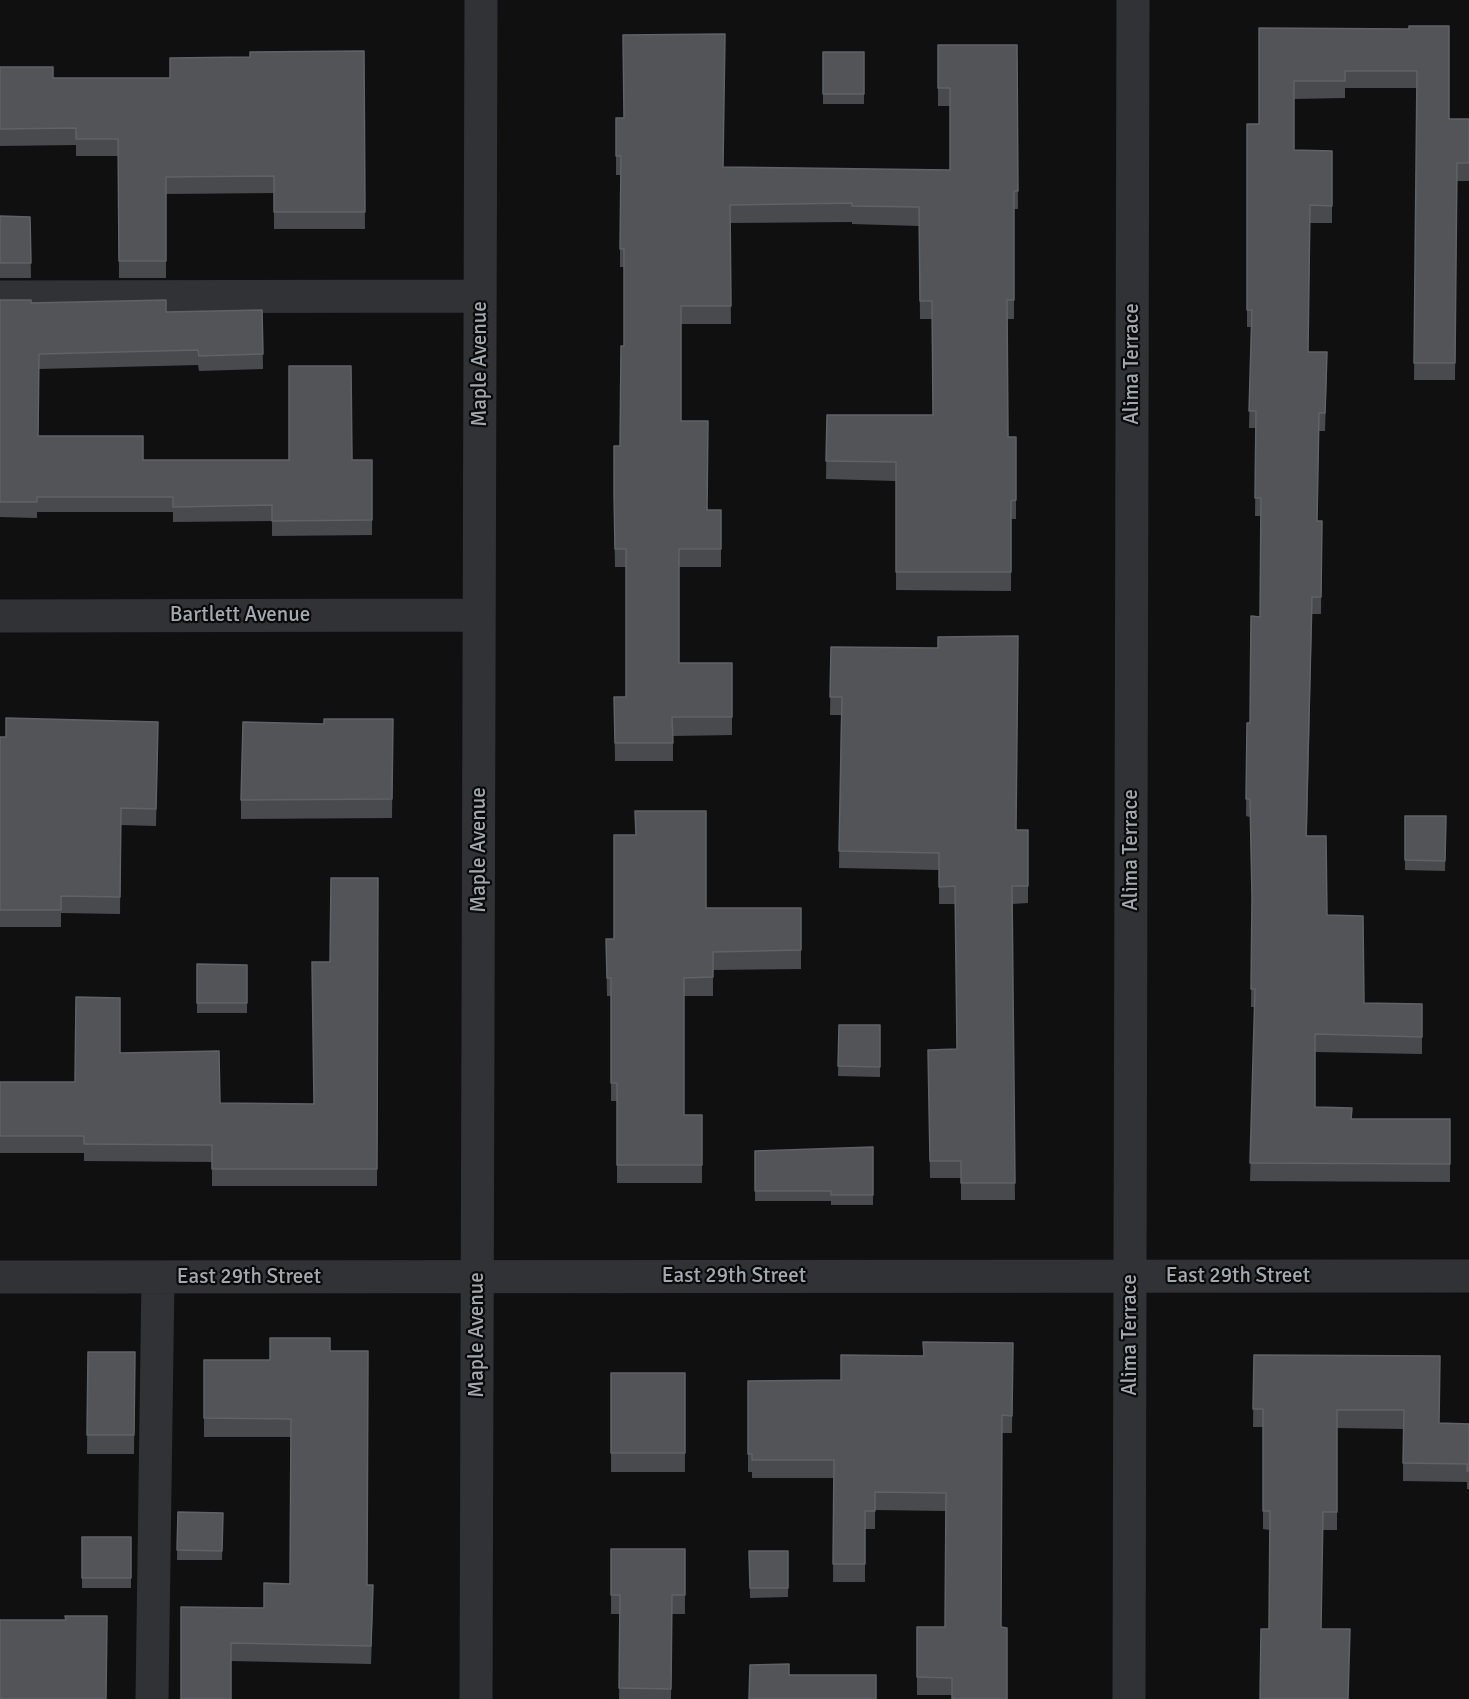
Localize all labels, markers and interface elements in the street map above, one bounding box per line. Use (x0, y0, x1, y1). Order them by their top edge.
street label: Maple Avenue (467, 301, 493, 427)
street label: Alima Terrace (1119, 303, 1145, 425)
street label: Bartlett Avenue (170, 602, 310, 628)
street label: Maple Avenue (466, 787, 492, 913)
street label: Alima Terrace (1118, 789, 1144, 911)
street label: East 29th Street (662, 1263, 806, 1289)
street label: East 29th Street (1166, 1263, 1310, 1289)
street label: East 29th Street (177, 1264, 321, 1290)
street label: Maple Avenue (464, 1272, 490, 1398)
street label: Alima Terrace (1117, 1274, 1143, 1396)

